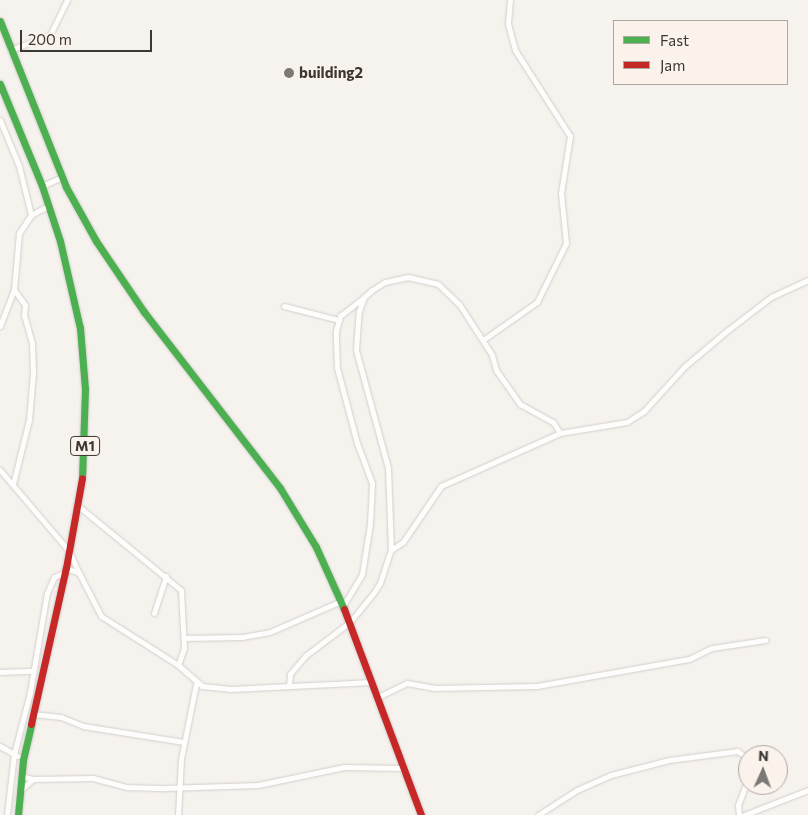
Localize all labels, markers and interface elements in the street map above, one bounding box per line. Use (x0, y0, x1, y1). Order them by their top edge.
scale bar (22, 20, 155, 52)
legend (613, 20, 788, 85)
text: 200 m (28, 30, 72, 48)
text: Fast (660, 31, 689, 49)
text: Jam (660, 56, 685, 74)
place label: building2 (299, 64, 363, 82)
marker: building2 (283, 67, 295, 79)
road number: M1 (70, 434, 100, 458)
north arrow (738, 745, 788, 795)
text: N (758, 747, 769, 764)

